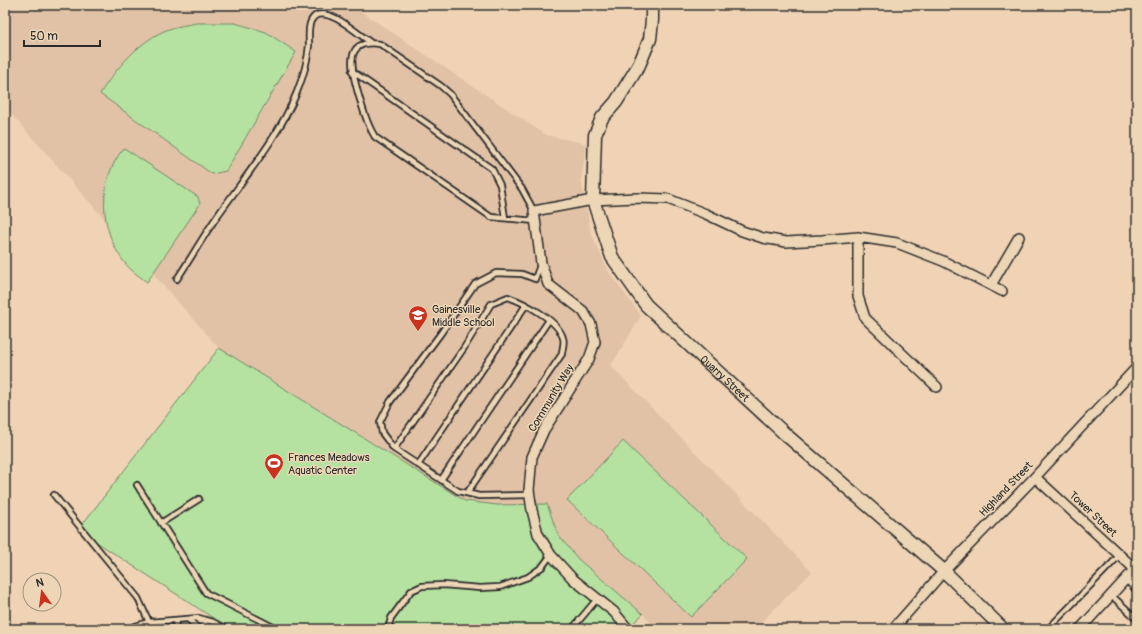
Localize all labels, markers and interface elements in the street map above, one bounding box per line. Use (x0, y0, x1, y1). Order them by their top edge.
scale bar (24, 22, 100, 48)
text: 50 m (30, 29, 58, 44)
place label: Gainesville Middle School (432, 303, 495, 329)
school or university icon: Gainesville Middle School (407, 304, 429, 332)
street label: Quarry Street (698, 352, 752, 404)
street label: Community Way (526, 362, 576, 434)
place label: Frances Meadows Aquatic Center (288, 451, 370, 477)
sports icon: Frances Meadows Aquatic Center (263, 452, 285, 480)
street label: Highland Street (977, 459, 1036, 519)
street label: Tower Street (1066, 489, 1120, 540)
north arrow (22, 572, 62, 612)
text: N (35, 575, 45, 590)

